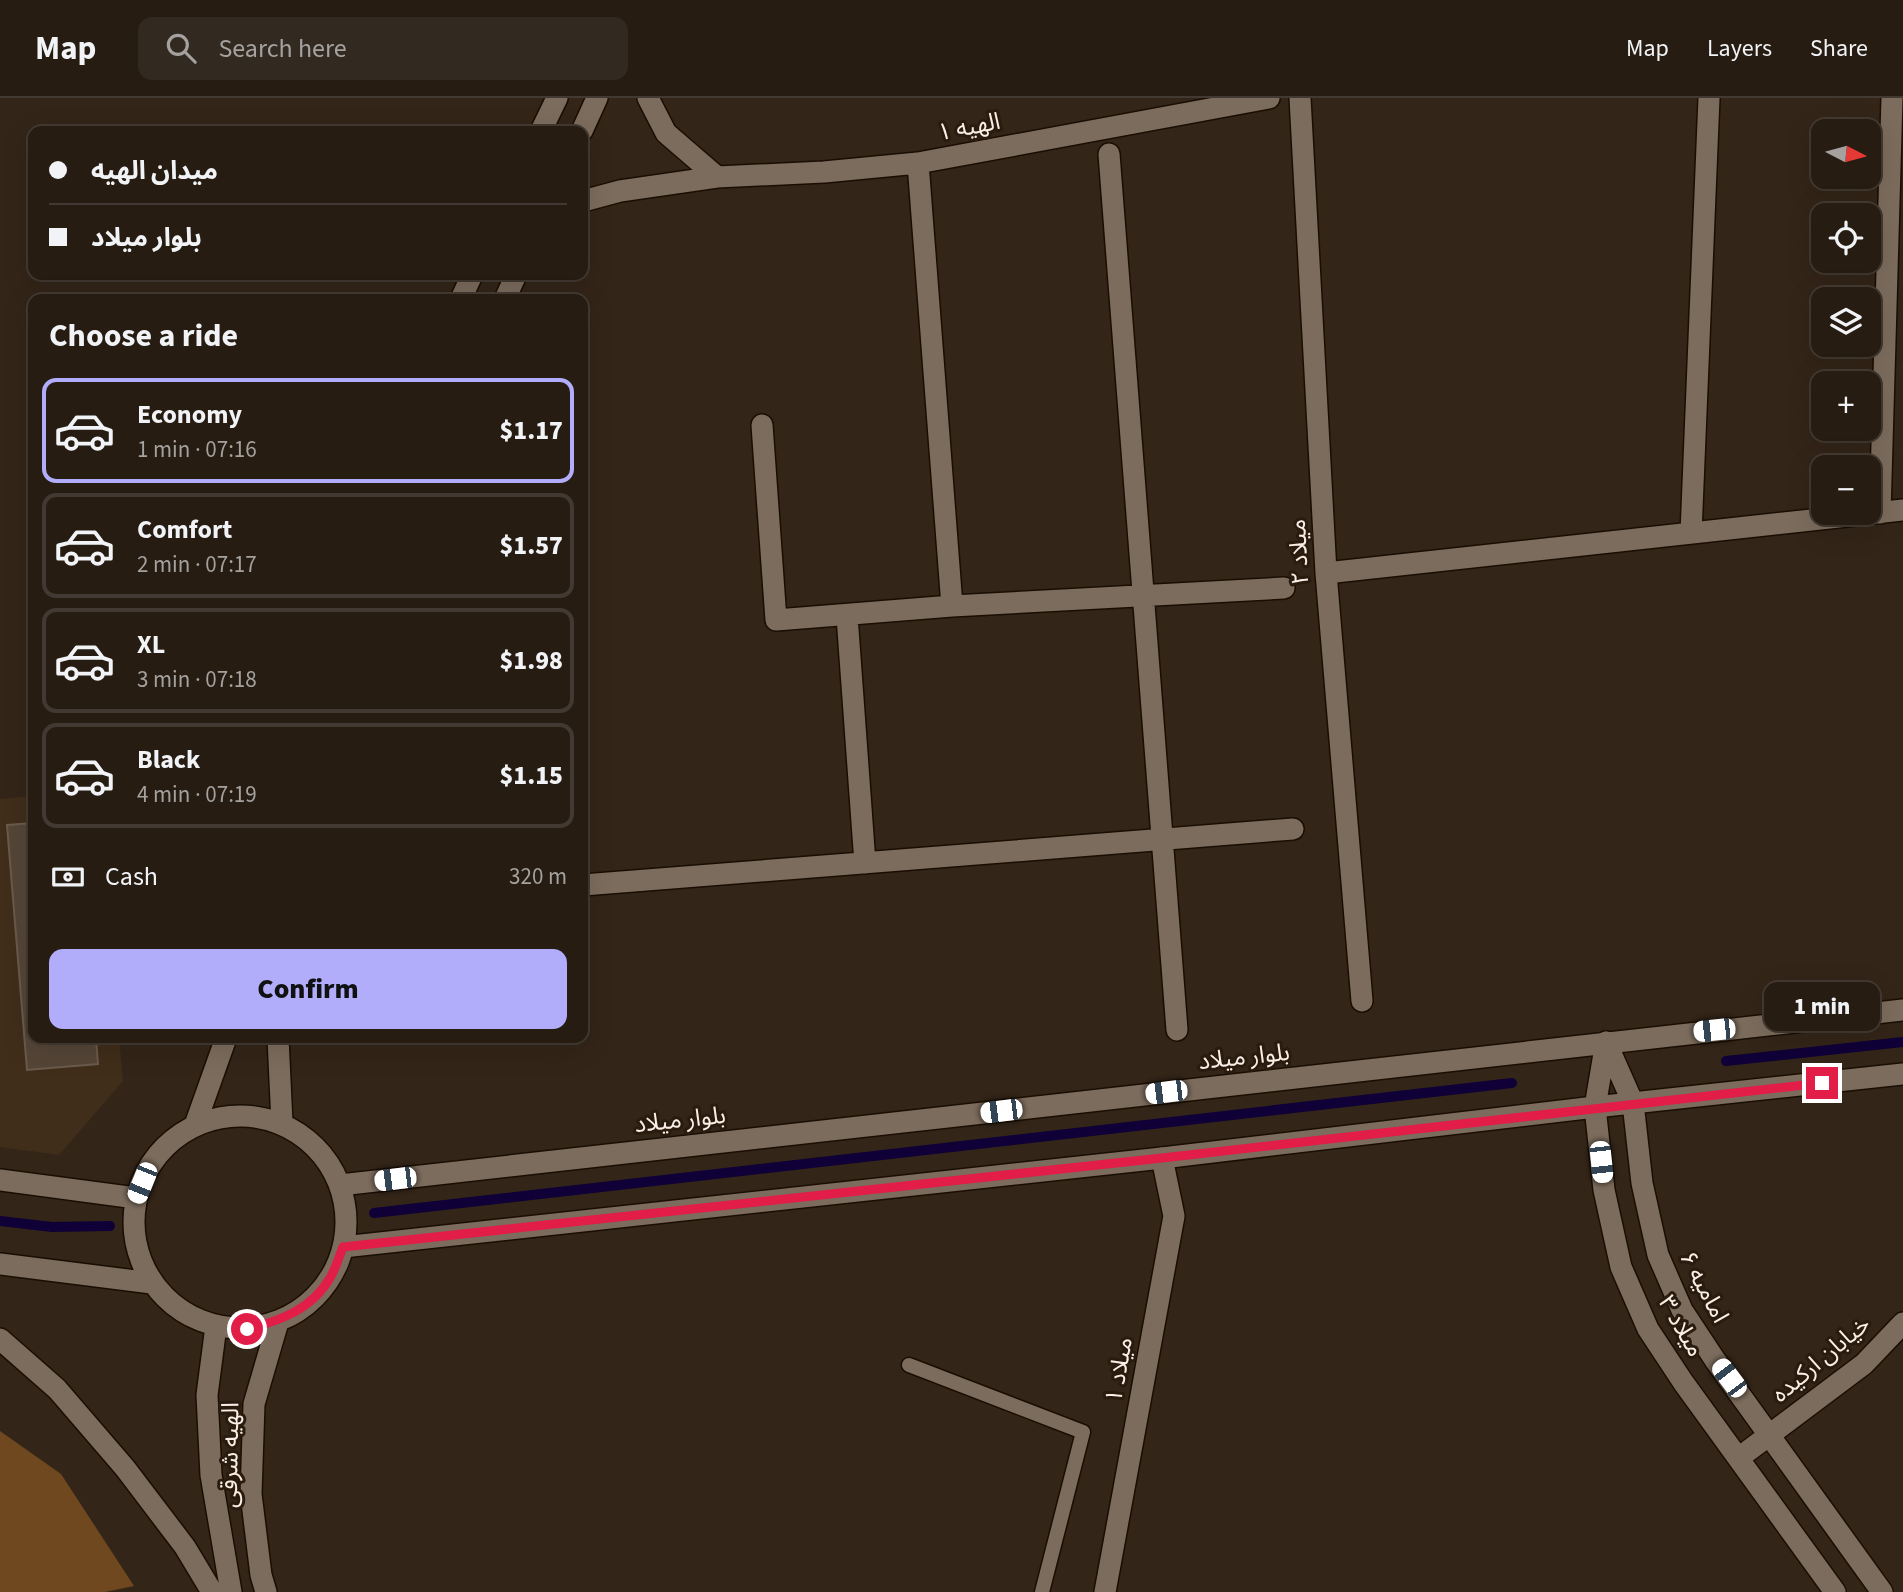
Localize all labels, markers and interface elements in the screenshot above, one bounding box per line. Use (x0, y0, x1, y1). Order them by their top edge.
search box (138, 17, 628, 80)
text: Map (35, 25, 96, 72)
icon: search (162, 29, 200, 67)
text: Search here (218, 30, 347, 67)
text: Map (1626, 31, 1669, 66)
text: Layers (1707, 31, 1772, 66)
text: Share (1810, 31, 1868, 66)
street label: الهیه ۱ (935, 104, 1003, 150)
north arrow (1811, 119, 1881, 189)
map controls (1811, 119, 1881, 525)
text: میدان الهیه (91, 152, 218, 189)
button: locate (1811, 203, 1881, 273)
text: بلوار میلاد (91, 219, 202, 256)
button: layers (1811, 287, 1881, 357)
text: Choose a ride (49, 313, 238, 359)
button: + (1811, 371, 1881, 441)
text: Economy (137, 396, 242, 433)
icon: car (53, 399, 116, 462)
text: $1.17 (499, 412, 563, 449)
text: 1 min · 07:16 (137, 433, 257, 466)
button: − (1811, 455, 1881, 525)
text: Comfort (137, 511, 232, 548)
icon: car (53, 514, 116, 577)
street label: میلاد ۲ (1280, 518, 1318, 586)
text: $1.57 (499, 527, 563, 564)
text: 2 min · 07:17 (137, 548, 257, 581)
text: XL (137, 626, 165, 663)
icon: car (53, 629, 116, 692)
text: $1.98 (499, 642, 563, 679)
text: 3 min · 07:18 (137, 663, 257, 696)
text: Black (137, 741, 200, 778)
icon: car (53, 744, 116, 807)
text: $1.15 (499, 757, 563, 794)
text: 4 min · 07:19 (137, 778, 257, 811)
icon: cash (49, 858, 87, 896)
text: Cash (105, 858, 158, 895)
text: 320 m (509, 860, 567, 893)
button: Confirm (49, 949, 567, 1029)
callout: 1 min (1764, 982, 1880, 1030)
text: 1 min (1794, 990, 1850, 1023)
car (1693, 1017, 1736, 1043)
street label: بلوار میلاد (1197, 1035, 1291, 1079)
route end (1806, 1067, 1838, 1099)
car (1144, 1079, 1189, 1105)
street label: بلوار میلاد (633, 1098, 727, 1142)
car (979, 1098, 1024, 1124)
car (1589, 1140, 1614, 1184)
car (125, 1160, 160, 1206)
car (373, 1166, 418, 1192)
street label: امامیه ۶ (1670, 1245, 1738, 1329)
street label: میلاد ۳ (1649, 1289, 1713, 1363)
street label: خیابان ارکیده (1764, 1307, 1878, 1411)
route start (231, 1313, 263, 1345)
street label: میلاد ۱ (1096, 1335, 1142, 1405)
car (1708, 1355, 1751, 1401)
street label: الهیه شرقی (212, 1402, 248, 1508)

